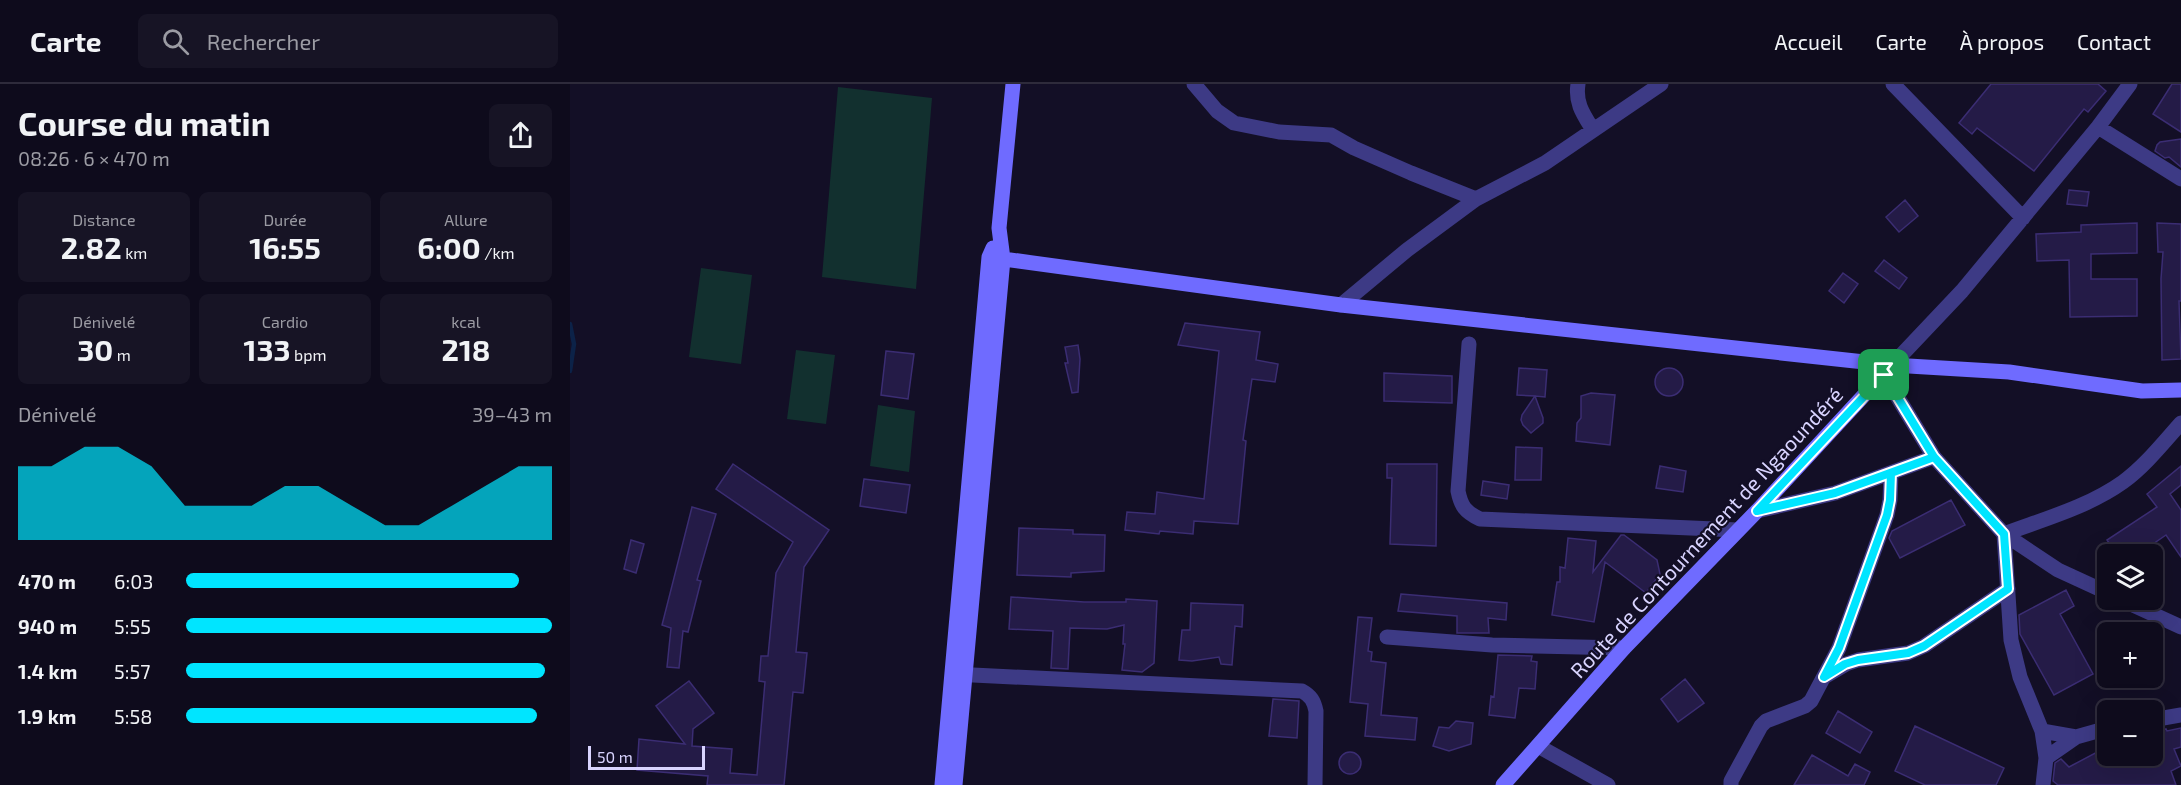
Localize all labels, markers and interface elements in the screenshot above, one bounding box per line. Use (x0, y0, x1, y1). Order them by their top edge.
search box (138, 14, 558, 68)
text: Carte (30, 24, 102, 58)
icon: search (159, 25, 192, 58)
text: Rechercher (207, 28, 320, 54)
text: Accueil (1774, 29, 1843, 54)
text: Carte (1876, 29, 1927, 54)
text: À propos (1960, 29, 2044, 54)
text: Contact (2077, 29, 2151, 54)
text: Course du matin (18, 103, 271, 143)
button: share (489, 104, 552, 167)
text: 08:26 · 6 × 470 m (18, 146, 170, 170)
text: Distance (72, 210, 136, 229)
text: Durée (263, 210, 307, 229)
text: Allure (444, 210, 488, 229)
text: 2.82 (61, 229, 122, 265)
text: 16:55 (249, 229, 321, 265)
text: 6:00 (417, 229, 481, 265)
text: km (122, 243, 147, 262)
text: /km (481, 243, 515, 262)
text: Dénivelé (73, 312, 135, 331)
text: Cardio (262, 312, 308, 331)
text: kcal (451, 312, 481, 331)
text: 30 (77, 331, 113, 367)
text: 133 (244, 331, 291, 367)
text: 218 (441, 331, 491, 367)
text: m (113, 345, 131, 364)
text: bpm (291, 345, 326, 364)
pin (1858, 349, 1909, 400)
icon: arrive (1867, 358, 1900, 391)
street label: Route de Contournement de Ngaoundéré (1565, 382, 1847, 682)
text: Dénivelé (18, 402, 97, 426)
text: 39–43 m (472, 402, 552, 426)
map controls (2097, 544, 2163, 766)
button: layers (2097, 544, 2163, 610)
text: 470 m (18, 569, 76, 593)
text: 6:03 (114, 569, 153, 593)
text: 940 m (18, 614, 77, 638)
text: 5:55 (114, 614, 151, 638)
button: + (2097, 622, 2163, 688)
text: 1.4 km (18, 659, 77, 683)
text: 5:57 (114, 659, 150, 683)
button: − (2097, 700, 2163, 766)
text: 1.9 km (18, 704, 76, 728)
text: 5:58 (114, 704, 152, 728)
scale bar (588, 743, 705, 770)
text: 50 m (597, 747, 633, 766)

